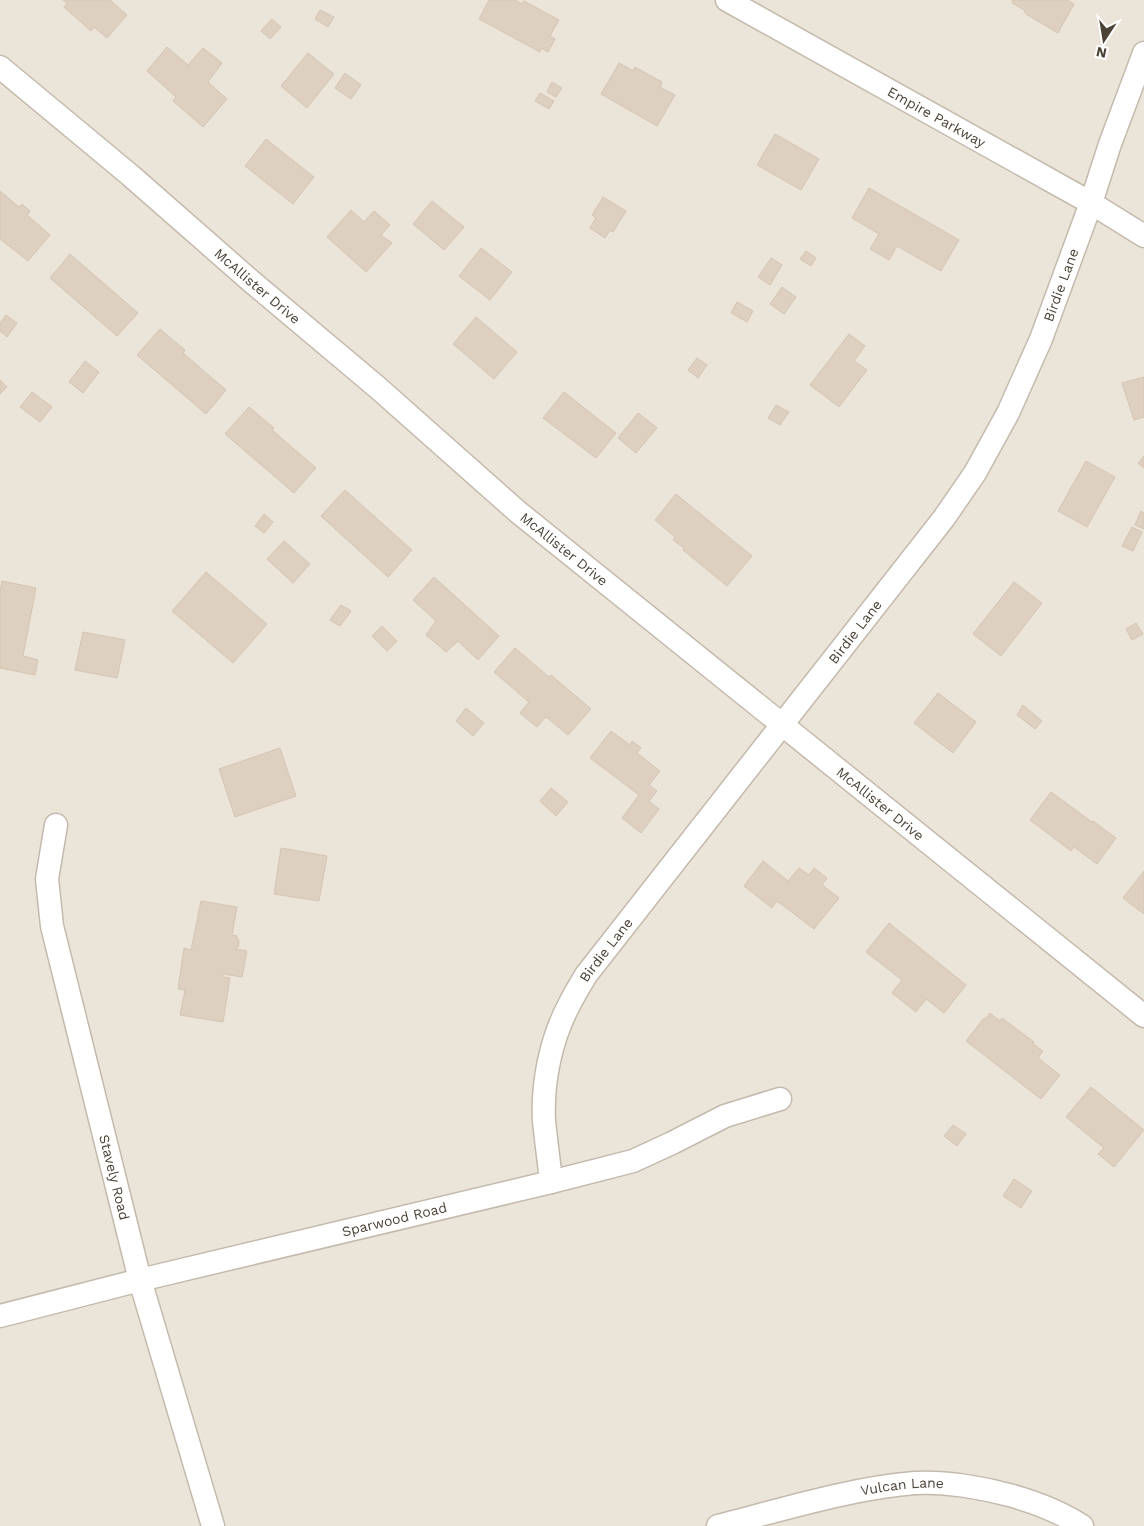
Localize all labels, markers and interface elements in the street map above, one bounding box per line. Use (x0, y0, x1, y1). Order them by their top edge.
north arrow (1079, 15, 1129, 65)
text: N (1095, 44, 1108, 62)
street label: Empire Parkway (885, 83, 989, 151)
street label: McAllister Drive (211, 245, 303, 327)
street label: Birdie Lane (1040, 246, 1082, 324)
street label: McAllister Drive (517, 509, 611, 589)
street label: Birdie Lane (825, 597, 885, 667)
street label: McAllister Drive (833, 764, 927, 844)
street label: Birdie Lane (576, 915, 636, 985)
street label: Stavely Road (96, 1133, 133, 1222)
street label: Sparwood Road (340, 1199, 448, 1240)
street label: Vulcan Lane (859, 1475, 944, 1498)

